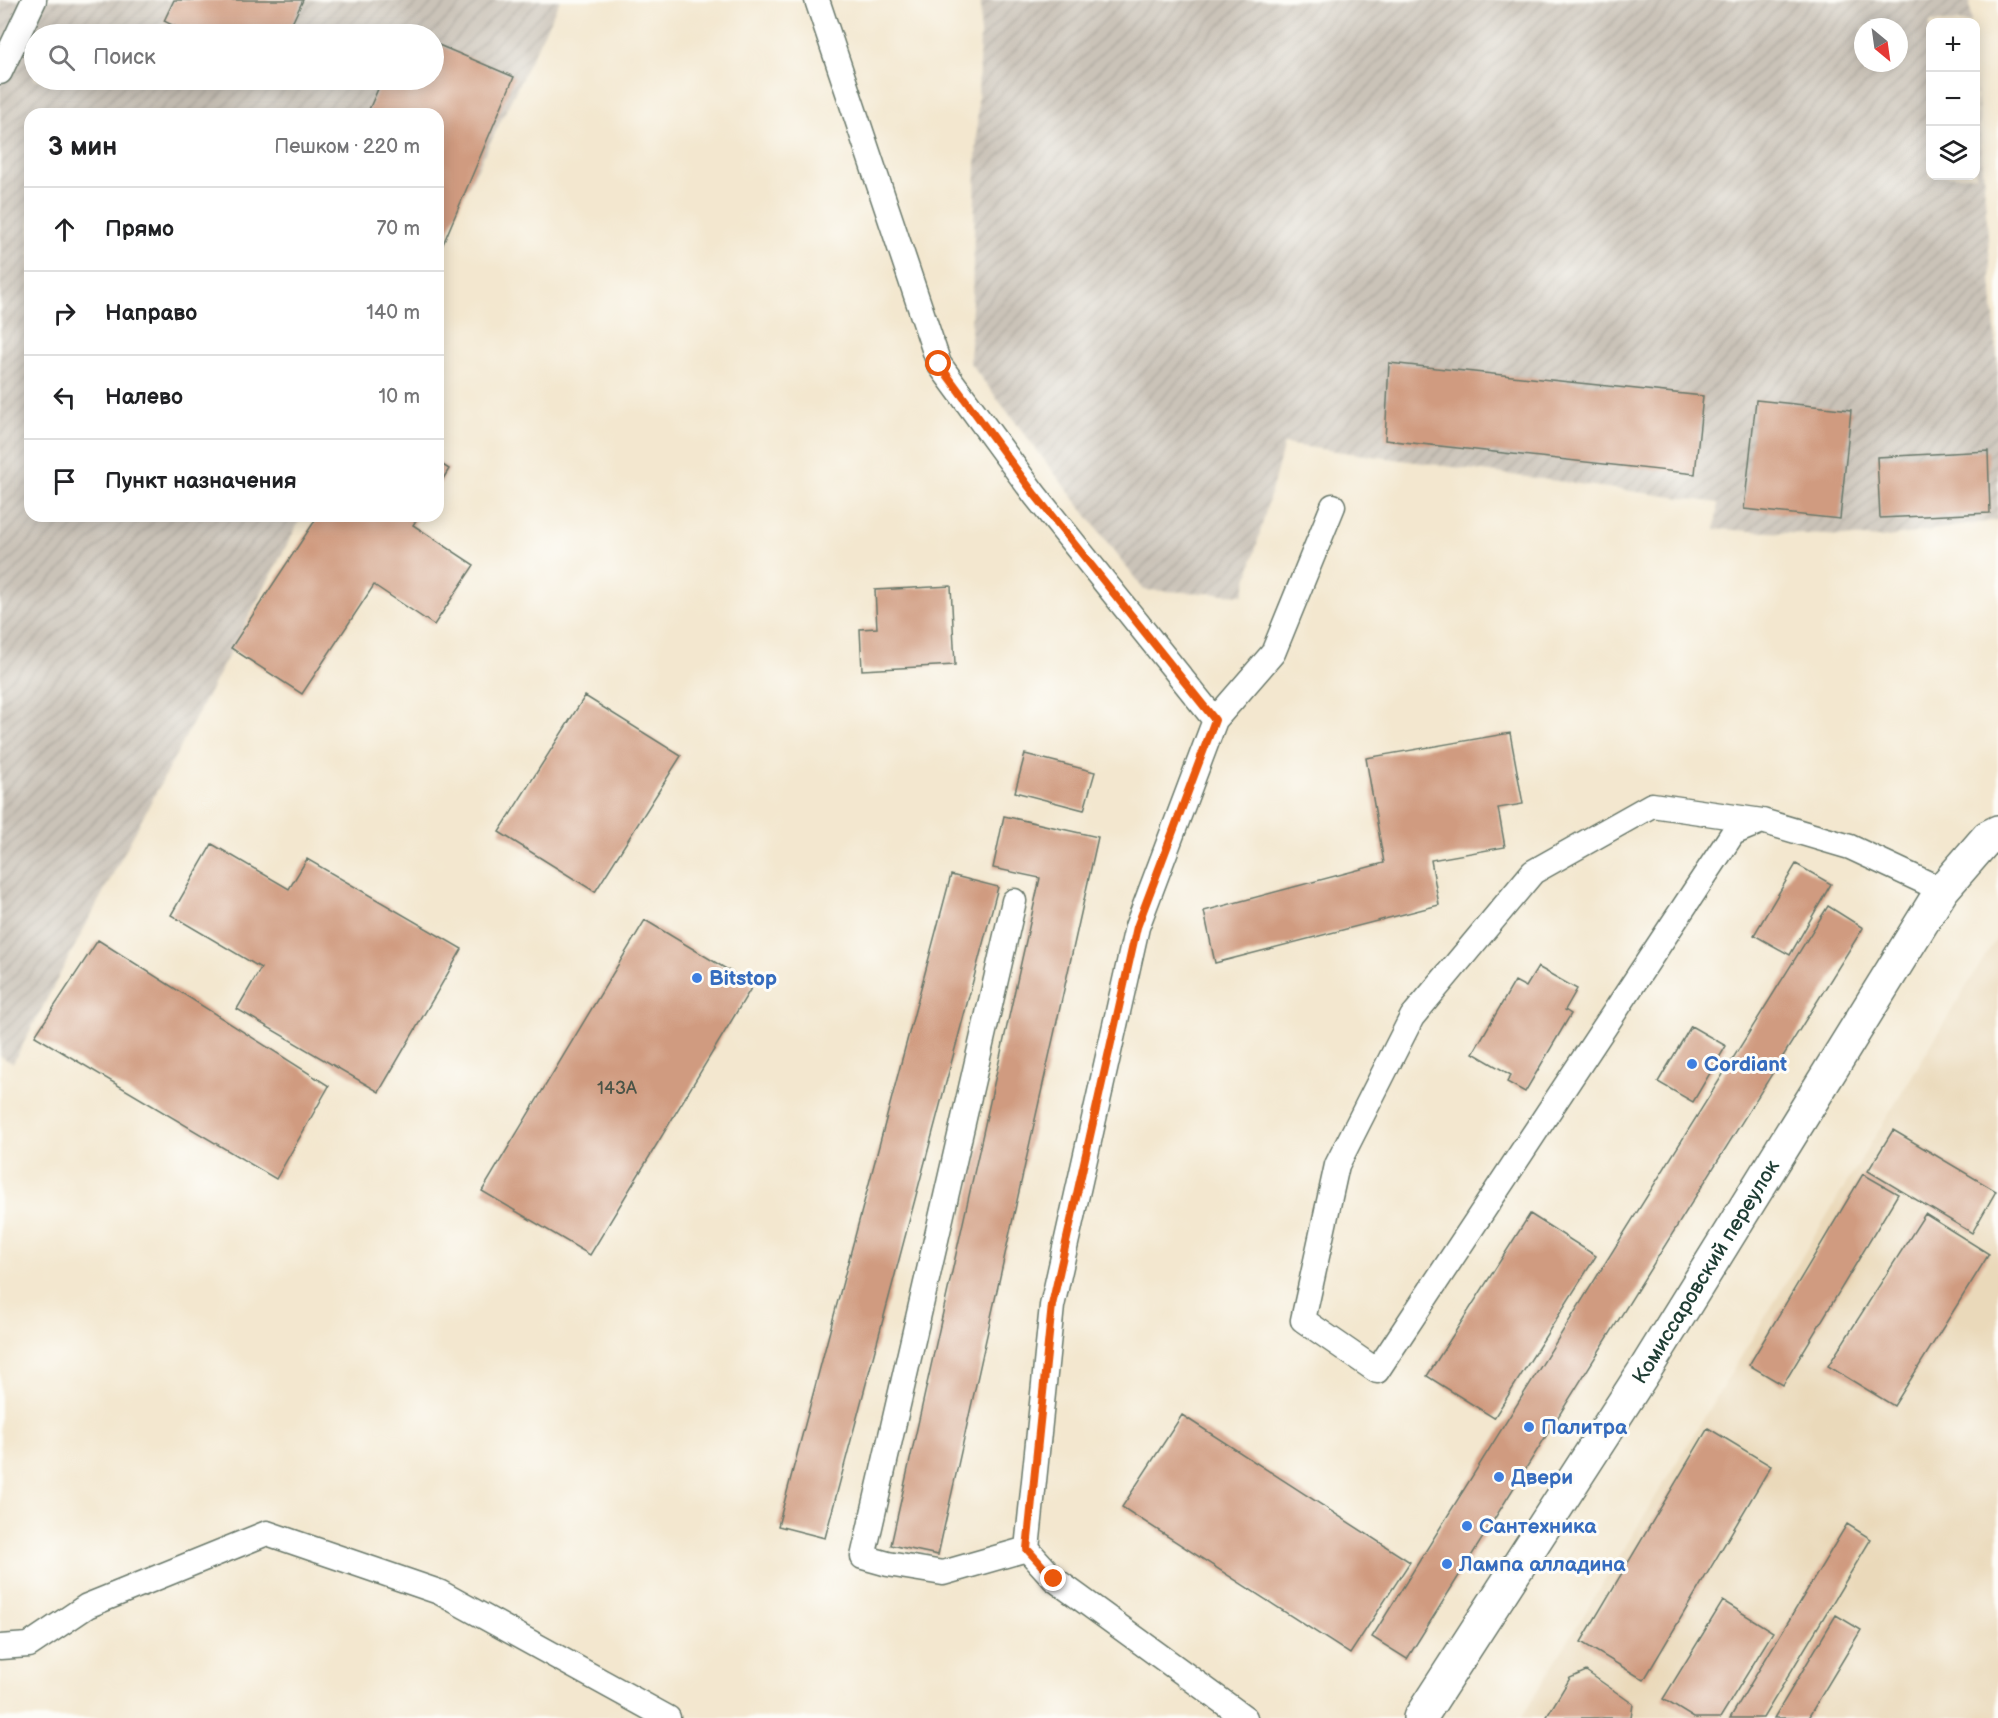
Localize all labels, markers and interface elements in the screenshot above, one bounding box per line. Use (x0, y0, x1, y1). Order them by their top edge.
north arrow (1854, 18, 1908, 72)
map controls (1926, 18, 1980, 180)
button: + (1926, 18, 1980, 72)
search box (24, 24, 444, 90)
icon: search (45, 41, 78, 74)
text: Поиск (93, 44, 156, 71)
button: − (1926, 72, 1980, 126)
button: layers (1926, 126, 1980, 180)
text: 3 мин (48, 132, 117, 163)
text: Пешком · 220 m (274, 135, 420, 159)
icon: ahead (48, 213, 81, 246)
text: Прямо (105, 216, 174, 243)
text: 70 m (376, 217, 420, 241)
icon: right (48, 297, 81, 330)
text: Направо (105, 300, 197, 327)
text: 140 m (366, 301, 420, 325)
route start (925, 350, 951, 376)
icon: left (48, 381, 81, 414)
text: Налево (105, 384, 183, 411)
text: 10 m (379, 385, 420, 409)
icon: arrive (48, 465, 81, 498)
text: Пункт назначения (105, 468, 297, 495)
place label: Bitstop (709, 966, 777, 991)
marker: Bitstop (690, 971, 704, 985)
place label: Cordiant (1704, 1052, 1787, 1077)
marker: Cordiant (1685, 1057, 1699, 1071)
house number: 143А (597, 1078, 637, 1099)
street label: Комиссаровский переулок (1627, 1155, 1785, 1389)
place label: Палитра (1541, 1415, 1628, 1440)
marker: Палитра (1522, 1420, 1536, 1434)
place label: Двери (1511, 1465, 1573, 1490)
marker: Двери (1492, 1470, 1506, 1484)
place label: Сантехника (1479, 1514, 1597, 1539)
marker: Сантехника (1460, 1519, 1474, 1533)
place label: Лампа алладина (1458, 1552, 1626, 1577)
marker: Лампа алладина (1440, 1557, 1454, 1571)
route end (1040, 1565, 1066, 1591)

